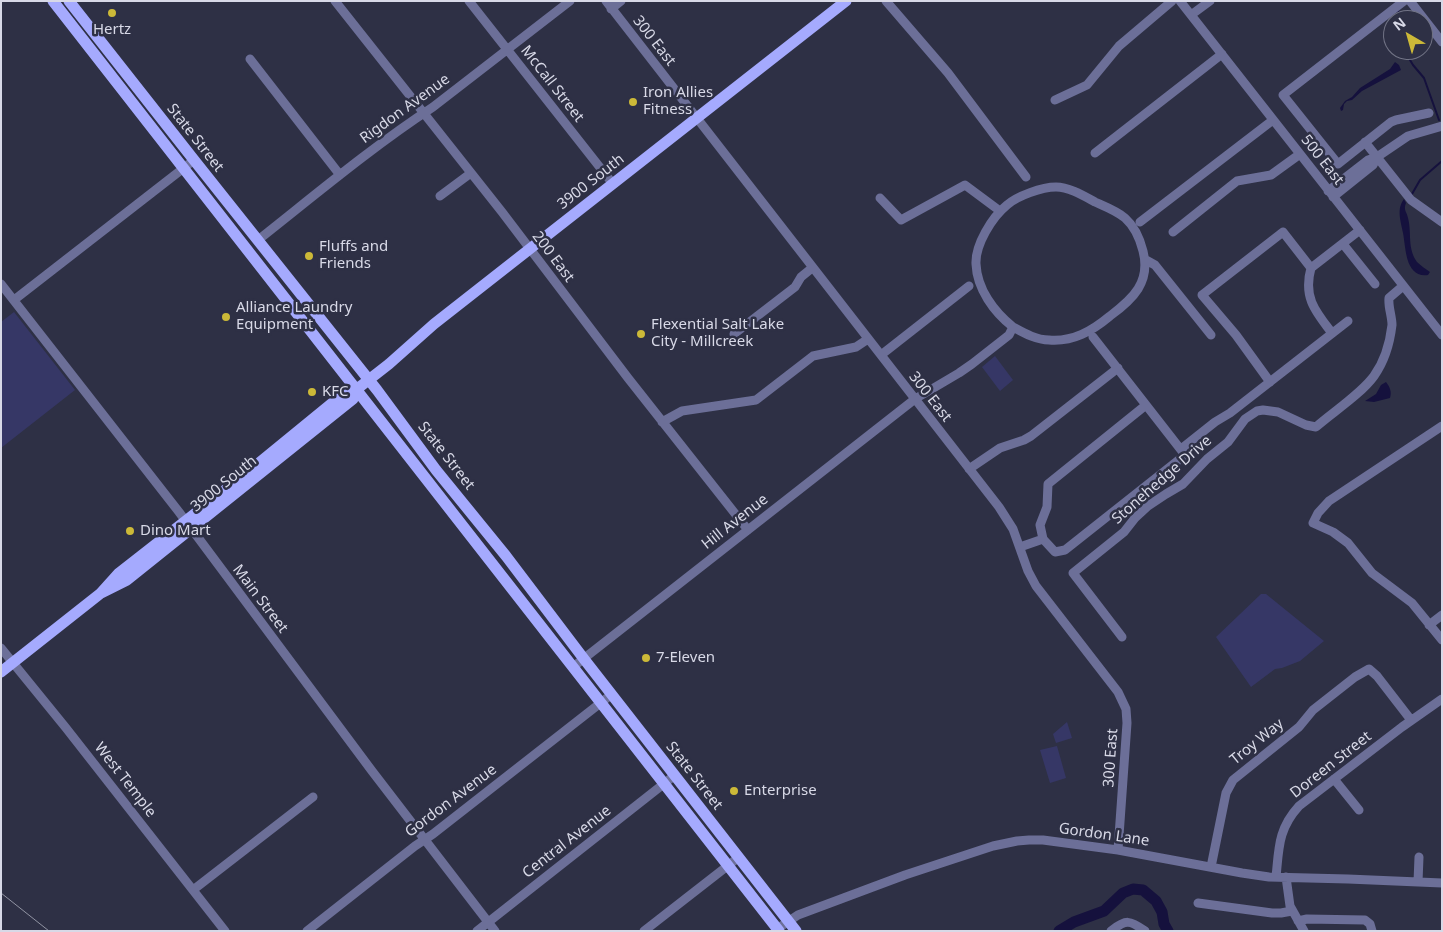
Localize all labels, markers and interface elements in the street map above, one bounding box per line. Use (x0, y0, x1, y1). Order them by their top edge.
marker: Hertz (106, 7, 118, 19)
north arrow (1383, 10, 1433, 60)
street label: 300 East (629, 12, 679, 70)
text: N (1389, 13, 1409, 35)
place label: Hertz (93, 21, 131, 39)
street label: McCall Street (517, 42, 587, 126)
street label: Rigdon Avenue (357, 70, 453, 148)
place label: Iron Allies Fitness (643, 84, 713, 119)
marker: Iron Allies Fitness (627, 96, 639, 108)
street label: State Street (163, 100, 227, 176)
street label: 500 East (1297, 131, 1347, 189)
street label: 3900 South (554, 150, 628, 214)
street label: 200 East (528, 228, 578, 286)
place label: Fluffs and Friends (319, 238, 388, 273)
marker: Fluffs and Friends (303, 250, 315, 262)
place label: Alliance Laundry Equipment (236, 299, 352, 334)
marker: Alliance Laundry Equipment (220, 311, 232, 323)
place label: Flexential Salt Lake City - Millcreek (651, 316, 784, 351)
marker: Flexential Salt Lake City - Millcreek (635, 328, 647, 340)
street label: 300 East (905, 368, 955, 426)
place label: KFC (322, 383, 349, 401)
marker: KFC (306, 386, 318, 398)
street label: State Street (414, 418, 478, 494)
street label: Stonehedge Drive (1109, 432, 1215, 528)
street label: 3900 South (187, 452, 261, 516)
street label: Hill Avenue (698, 491, 772, 553)
place label: Dino Mart (140, 522, 211, 540)
marker: Dino Mart (124, 525, 136, 537)
street label: Main Street (228, 561, 292, 637)
place label: 7-Eleven (656, 649, 715, 667)
marker: 7-Eleven (640, 652, 652, 664)
street label: Troy Way (1227, 715, 1287, 769)
street label: 300 East (1100, 728, 1122, 788)
street label: Doreen Street (1287, 728, 1375, 802)
street label: State Street (662, 738, 726, 814)
street label: West Temple (90, 739, 160, 821)
street label: Gordon Avenue (402, 761, 500, 841)
place label: Enterprise (744, 782, 817, 800)
marker: Enterprise (728, 785, 740, 797)
street label: Central Avenue (519, 802, 615, 882)
street label: Gordon Lane (1058, 820, 1150, 850)

